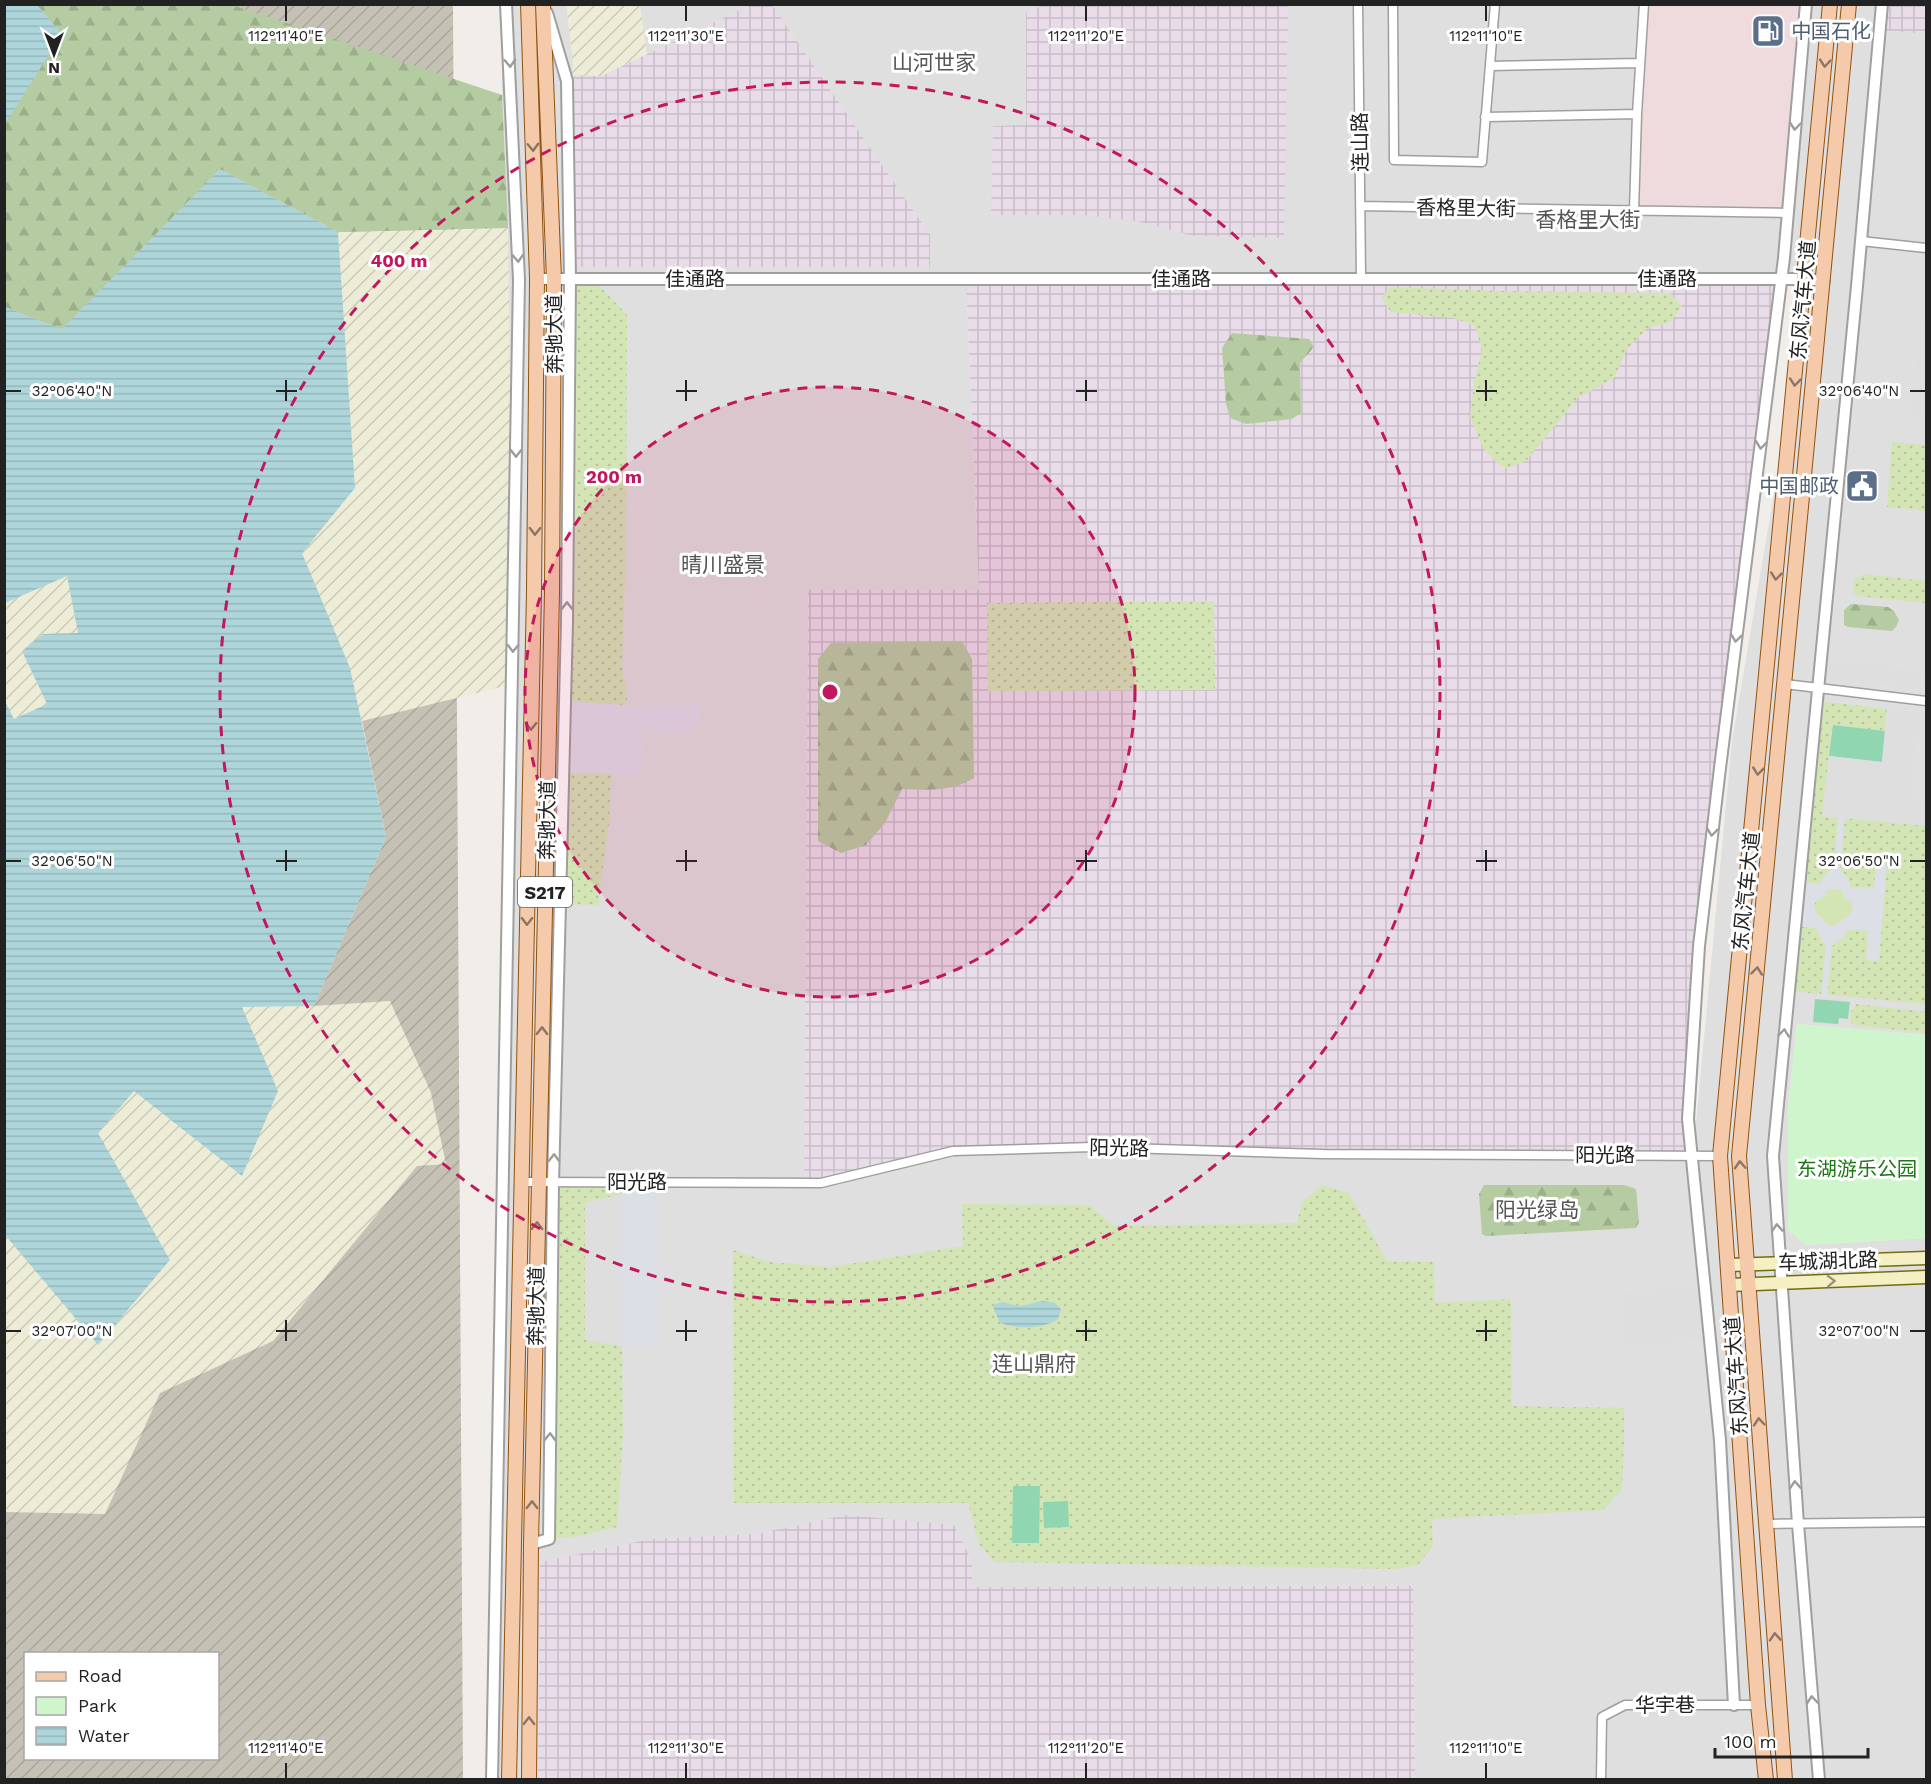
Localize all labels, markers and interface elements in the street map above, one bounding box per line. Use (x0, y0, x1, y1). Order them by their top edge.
fuel station icon: 中国石化 (1750, 13, 1786, 49)
place label: 中国石化 (1791, 19, 1871, 43)
north arrow (24, 24, 84, 84)
text: 112°11'40"E (248, 27, 324, 45)
text: 112°11'30"E (648, 27, 724, 45)
text: 112°11'20"E (1048, 27, 1124, 45)
text: 112°11'10"E (1449, 27, 1523, 45)
district label: 山河世家 (892, 50, 976, 75)
one-way arrow (503, 58, 516, 67)
one-way arrow (1819, 58, 1832, 67)
text: N (48, 59, 60, 78)
street label: 连山路 (1347, 112, 1373, 172)
one-way arrow (1789, 121, 1802, 130)
one-way arrow (526, 142, 539, 151)
street label: 香格里大街 (1416, 195, 1516, 221)
district label: 香格里大街 (1536, 207, 1641, 232)
street label: 东风汽车大道 (1786, 239, 1820, 361)
text: 400 m (371, 250, 427, 271)
one-way arrow (512, 253, 525, 262)
street label: 佳通路 (665, 267, 725, 291)
street label: 佳通路 (1151, 267, 1211, 291)
street label: 佳通路 (1637, 267, 1697, 291)
street label: 奔驰大道 (542, 294, 566, 374)
one-way arrow (1789, 378, 1802, 387)
text: 32°06'40"N (32, 382, 112, 400)
text: 32°06'40"N (1819, 382, 1899, 400)
one-way arrow (1755, 440, 1767, 449)
one-way arrow (510, 448, 522, 457)
text: 200 m (586, 466, 642, 487)
public building icon: 中国邮政 (1844, 468, 1880, 504)
place label: 中国邮政 (1759, 474, 1839, 498)
one-way arrow (528, 526, 541, 535)
district label: 晴川盛景 (681, 552, 765, 577)
one-way arrow (1770, 572, 1783, 581)
one-way arrow (561, 601, 573, 610)
one-way arrow (1730, 633, 1743, 643)
one-way arrow (506, 643, 519, 652)
centre of rings (820, 682, 840, 702)
one-way arrow (525, 721, 538, 730)
one-way arrow (1752, 766, 1765, 775)
street label: 奔驰大道 (534, 780, 560, 860)
one-way arrow (1706, 827, 1719, 836)
street label: 东风汽车大道 (1728, 830, 1764, 952)
text: 32°06'50"N (31, 852, 113, 870)
text: 32°06'50"N (1818, 852, 1900, 870)
road number: S217 (518, 877, 572, 907)
one-way arrow (521, 916, 534, 925)
one-way arrow (1750, 966, 1763, 975)
one-way arrow (535, 1027, 548, 1036)
one-way arrow (1777, 1029, 1790, 1038)
street label: 阳光路 (1089, 1135, 1149, 1161)
street label: 阳光路 (1575, 1143, 1635, 1167)
one-way arrow (547, 1153, 560, 1162)
park label: 东湖游乐公园 (1797, 1157, 1917, 1181)
one-way arrow (1734, 1160, 1747, 1169)
street label: 阳光路 (607, 1170, 667, 1194)
district label: 阳光绿岛 (1495, 1197, 1579, 1222)
one-way arrow (531, 1222, 544, 1231)
one-way arrow (1771, 1223, 1784, 1232)
street label: 车城湖北路 (1778, 1247, 1878, 1275)
street label: 奔驰大道 (523, 1266, 549, 1346)
one-way arrow (1826, 1275, 1835, 1287)
street label: 东风汽车大道 (1720, 1315, 1752, 1437)
text: 32°07'00"N (31, 1322, 113, 1340)
text: 32°07'00"N (1818, 1322, 1900, 1340)
district label: 连山鼎府 (992, 1351, 1076, 1376)
one-way arrow (1753, 1417, 1766, 1426)
one-way arrow (544, 1432, 556, 1441)
one-way arrow (1789, 1480, 1802, 1489)
one-way arrow (525, 1501, 538, 1510)
one-way arrow (1769, 1633, 1782, 1642)
legend (24, 1652, 219, 1760)
text: Road (78, 1665, 122, 1686)
street label: 华宇巷 (1635, 1693, 1695, 1717)
text: Park (78, 1695, 117, 1716)
one-way arrow (1806, 1696, 1819, 1705)
one-way arrow (523, 1717, 535, 1726)
scale bar (1715, 1721, 1868, 1759)
text: Water (78, 1725, 130, 1746)
text: 100 m (1724, 1731, 1777, 1752)
text: 112°11'40"E (248, 1739, 324, 1757)
text: 112°11'30"E (648, 1739, 724, 1757)
text: 112°11'20"E (1048, 1739, 1124, 1757)
text: 112°11'10"E (1449, 1739, 1523, 1757)

